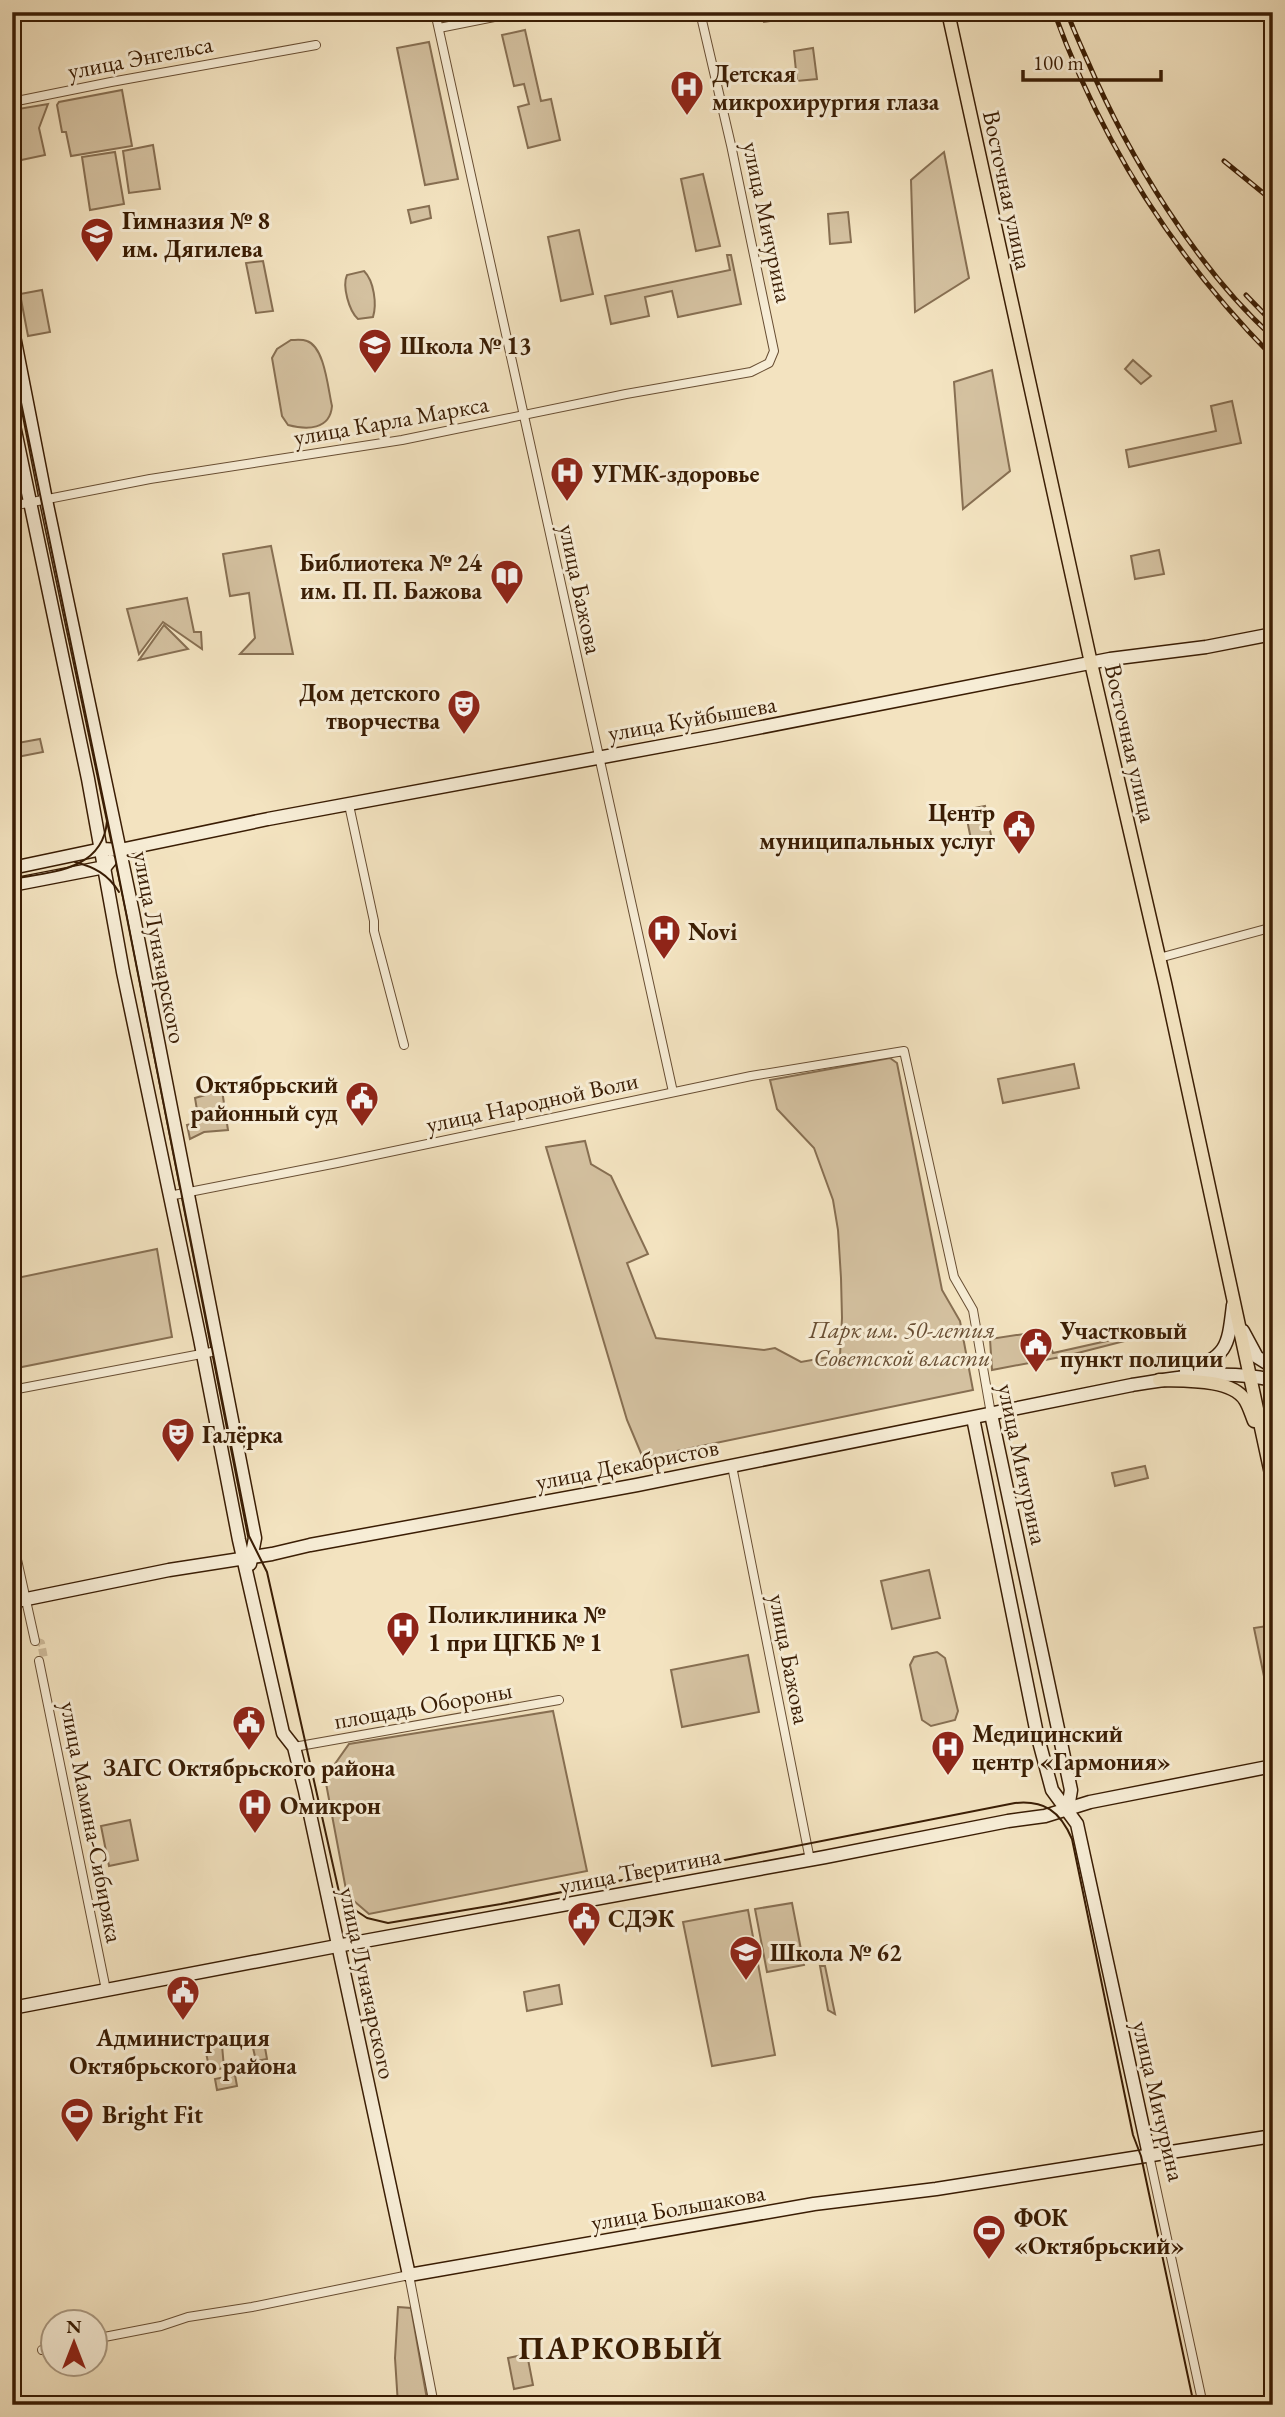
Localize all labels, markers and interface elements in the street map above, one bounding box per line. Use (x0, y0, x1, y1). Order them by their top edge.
street label: улица Энгельса (65, 28, 216, 86)
scale bar (1023, 38, 1161, 82)
text: 100 m (1033, 49, 1084, 76)
place label: Детская микрохирургия глаза (712, 58, 940, 118)
hospital icon: Детская микрохирургия глаза (668, 68, 706, 117)
street label: Восточная улица (976, 108, 1040, 273)
street label: улица Мичурина (736, 139, 800, 306)
place label: Гимназия № 8 им. Дягилева (122, 205, 270, 264)
school or university icon: Гимназия № 8 им. Дягилева (78, 215, 116, 264)
school or university icon: Школа № 13 (356, 326, 394, 375)
place label: Школа № 13 (400, 330, 532, 361)
street label: улица Карла Маркса (291, 388, 491, 452)
hospital icon: УГМК-здоровье (548, 454, 586, 503)
place label: УГМК-здоровье (591, 458, 760, 489)
street label: улица Бажова (552, 521, 610, 657)
place label: Библиотека № 24 им. П. П. Бажова (299, 547, 482, 606)
library icon: Библиотека № 24 им. П. П. Бажова (488, 557, 526, 606)
street label: Восточная улица (1098, 661, 1164, 826)
place label: Дом детского творчества (299, 677, 440, 736)
theatre icon: Дом детского творчества (445, 687, 483, 736)
street label: улица Куйбышева (605, 688, 779, 748)
place label: Центр муниципальных услуг (759, 797, 995, 857)
public building icon: Центр муниципальных услуг (1000, 807, 1038, 856)
street label: улица Луначарского (126, 848, 194, 1046)
hospital icon: Novi (645, 912, 683, 961)
place label: Novi (688, 916, 737, 947)
street label: улица Народной Воли (423, 1064, 641, 1140)
place label: Октябрьский районный суд (191, 1069, 338, 1129)
public building icon: Октябрьский районный суд (343, 1079, 381, 1128)
park label: Парк им. 50-летия Советской власти (808, 1314, 995, 1373)
place label: Участковый пункт полиции (1059, 1315, 1223, 1375)
public building icon: Участковый пункт полиции (1017, 1325, 1055, 1374)
street label: улица Мичурина (991, 1381, 1055, 1548)
theatre icon: Галёрка (159, 1415, 197, 1464)
place label: Галёрка (202, 1419, 283, 1450)
street label: улица Декабристов (533, 1431, 721, 1497)
street label: улица Бажова (762, 1591, 818, 1727)
place label: Поликлиника № 1 при ЦГКБ № 1 (428, 1599, 606, 1658)
hospital icon: Поликлиника № 1 при ЦГКБ № 1 (384, 1609, 422, 1658)
street label: площадь Обороны (332, 1674, 515, 1736)
street label: улица Мамина-Сибиряка (53, 1699, 131, 1946)
public building icon: ЗАГС Октябрьского района (230, 1703, 268, 1752)
place label: Медицинский центр «Гармония» (972, 1718, 1171, 1777)
hospital icon: Медицинский центр «Гармония» (929, 1728, 967, 1777)
place label: ЗАГС Октябрьского района (103, 1752, 396, 1783)
hospital icon: Омикрон (236, 1786, 274, 1835)
place label: Омикрон (280, 1790, 381, 1821)
street label: улица Тверитина (557, 1839, 724, 1901)
street label: улица Луначарского (333, 1884, 404, 2082)
public building icon: СДЭК (565, 1899, 603, 1948)
place label: СДЭК (608, 1903, 676, 1934)
school or university icon: Школа № 62 (727, 1933, 765, 1982)
place label: Школа № 62 (770, 1937, 902, 1968)
public building icon: Администрация Октябрьского района (164, 1973, 202, 2022)
street label: улица Мичурина (1125, 2018, 1193, 2185)
place label: Администрация Октябрьского района (69, 2022, 297, 2081)
sports icon: Bright Fit (58, 2095, 96, 2144)
place label: Bright Fit (102, 2099, 203, 2131)
street label: улица Большакова (589, 2176, 768, 2238)
place label: ФОК «Октябрьский» (1014, 2202, 1184, 2261)
sports icon: ФОК «Октябрьский» (970, 2212, 1008, 2261)
north arrow (38, 2308, 108, 2378)
text: N (66, 2314, 82, 2339)
district label: ПАРКОВЫЙ (518, 2327, 724, 2369)

